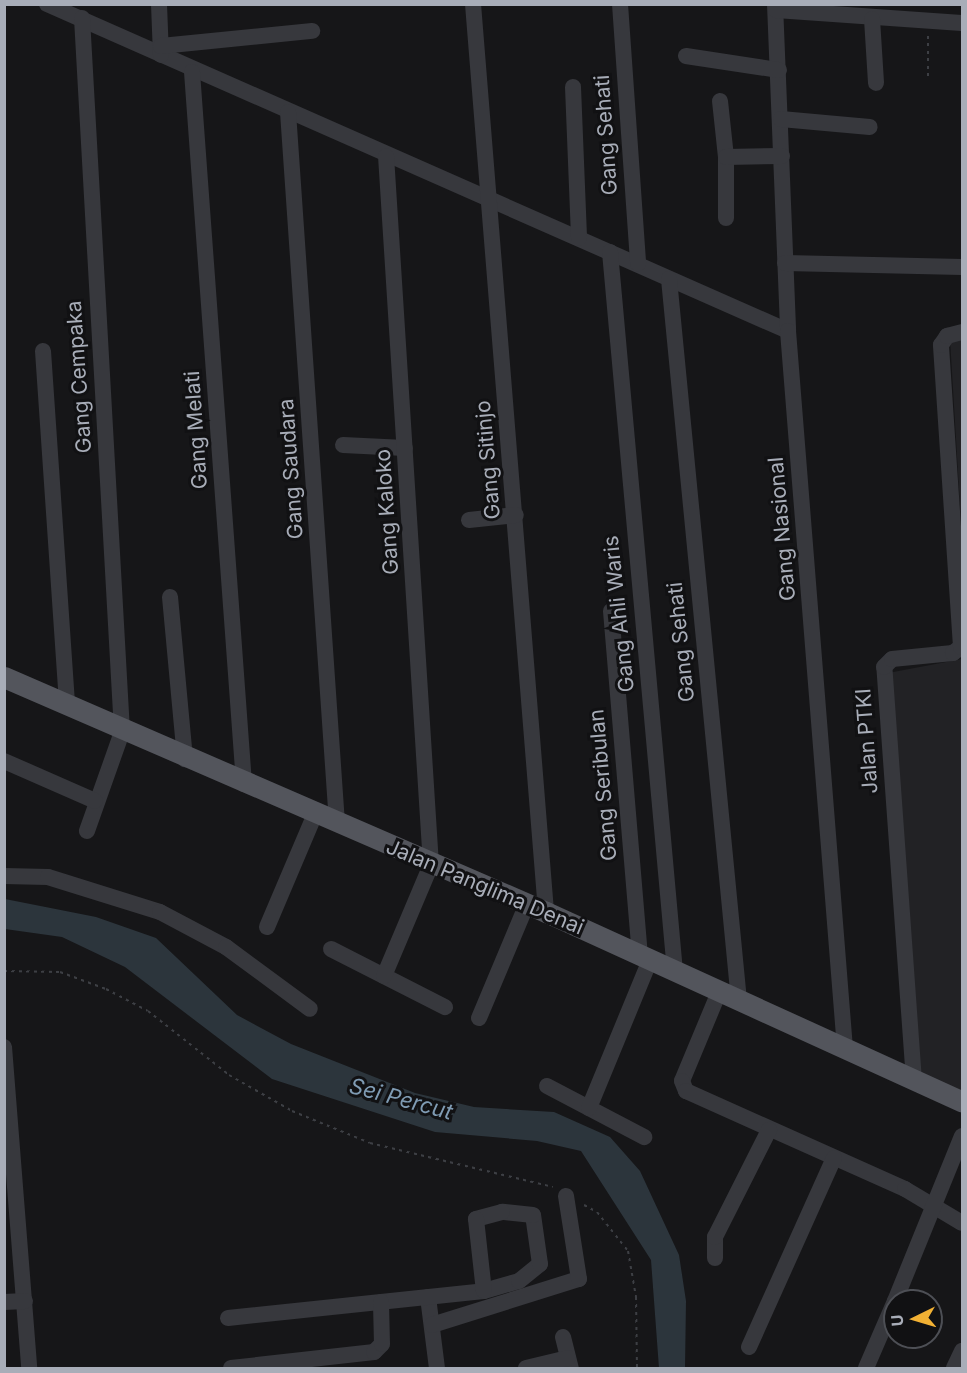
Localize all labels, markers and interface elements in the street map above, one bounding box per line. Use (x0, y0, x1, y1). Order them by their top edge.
street label: Gang Sehati (589, 74, 623, 196)
street label: Gang Cempaka (61, 300, 97, 454)
street label: Gang Melati (179, 370, 213, 490)
street label: Gang Saudara (274, 398, 308, 540)
street label: Gang Sitinjo (470, 400, 506, 520)
street label: Gang Kaloko (370, 448, 404, 576)
street label: Gang Nasional (763, 456, 801, 602)
street label: Gang Ahli Waris (598, 534, 640, 694)
street label: Gang Sehati (662, 581, 700, 703)
street label: Jalan PTKI (851, 687, 883, 795)
street label: Gang Seribulan (584, 708, 622, 862)
street label: Jalan Panglima Denai (382, 834, 588, 940)
water label: Sei Percut (347, 1073, 455, 1125)
north arrow (883, 1289, 943, 1349)
text: U (887, 1314, 908, 1327)

